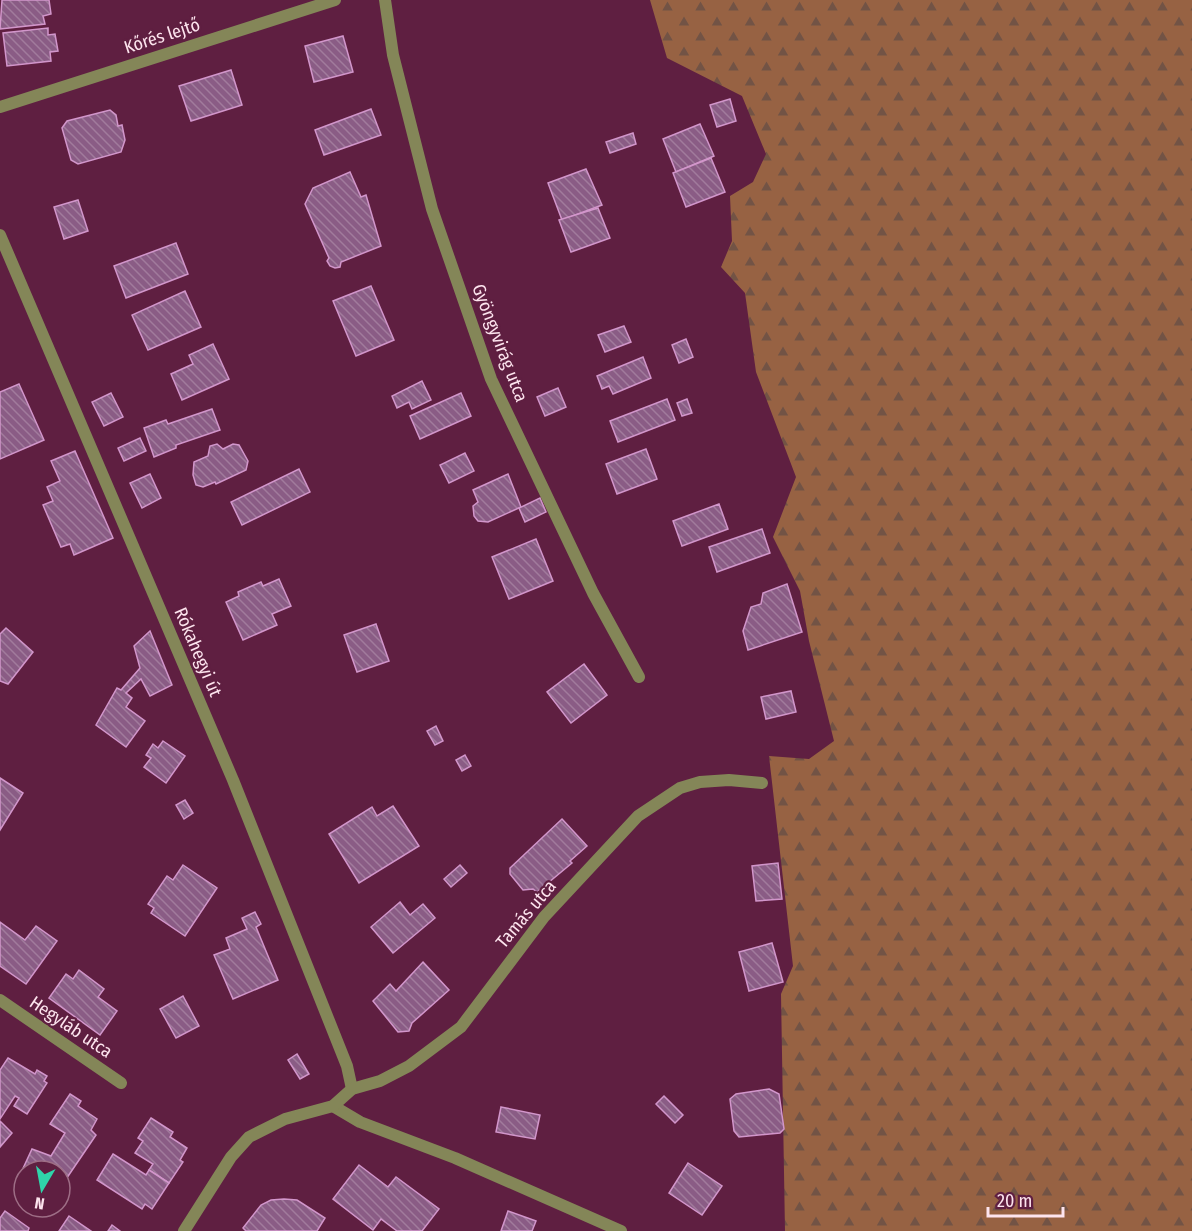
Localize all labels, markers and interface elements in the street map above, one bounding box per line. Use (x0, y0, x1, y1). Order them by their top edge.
street label: Kőrés lejtő (121, 13, 203, 59)
street label: Gyöngyvirág utca (467, 281, 533, 405)
street label: Rókahegyi út (169, 604, 227, 700)
street label: Tamás utca (491, 875, 561, 953)
street label: Hegyláb utca (25, 991, 117, 1063)
north arrow (12, 1159, 72, 1219)
scale bar (988, 1180, 1063, 1218)
text: 20 m (997, 1190, 1032, 1212)
text: N (33, 1193, 46, 1213)

